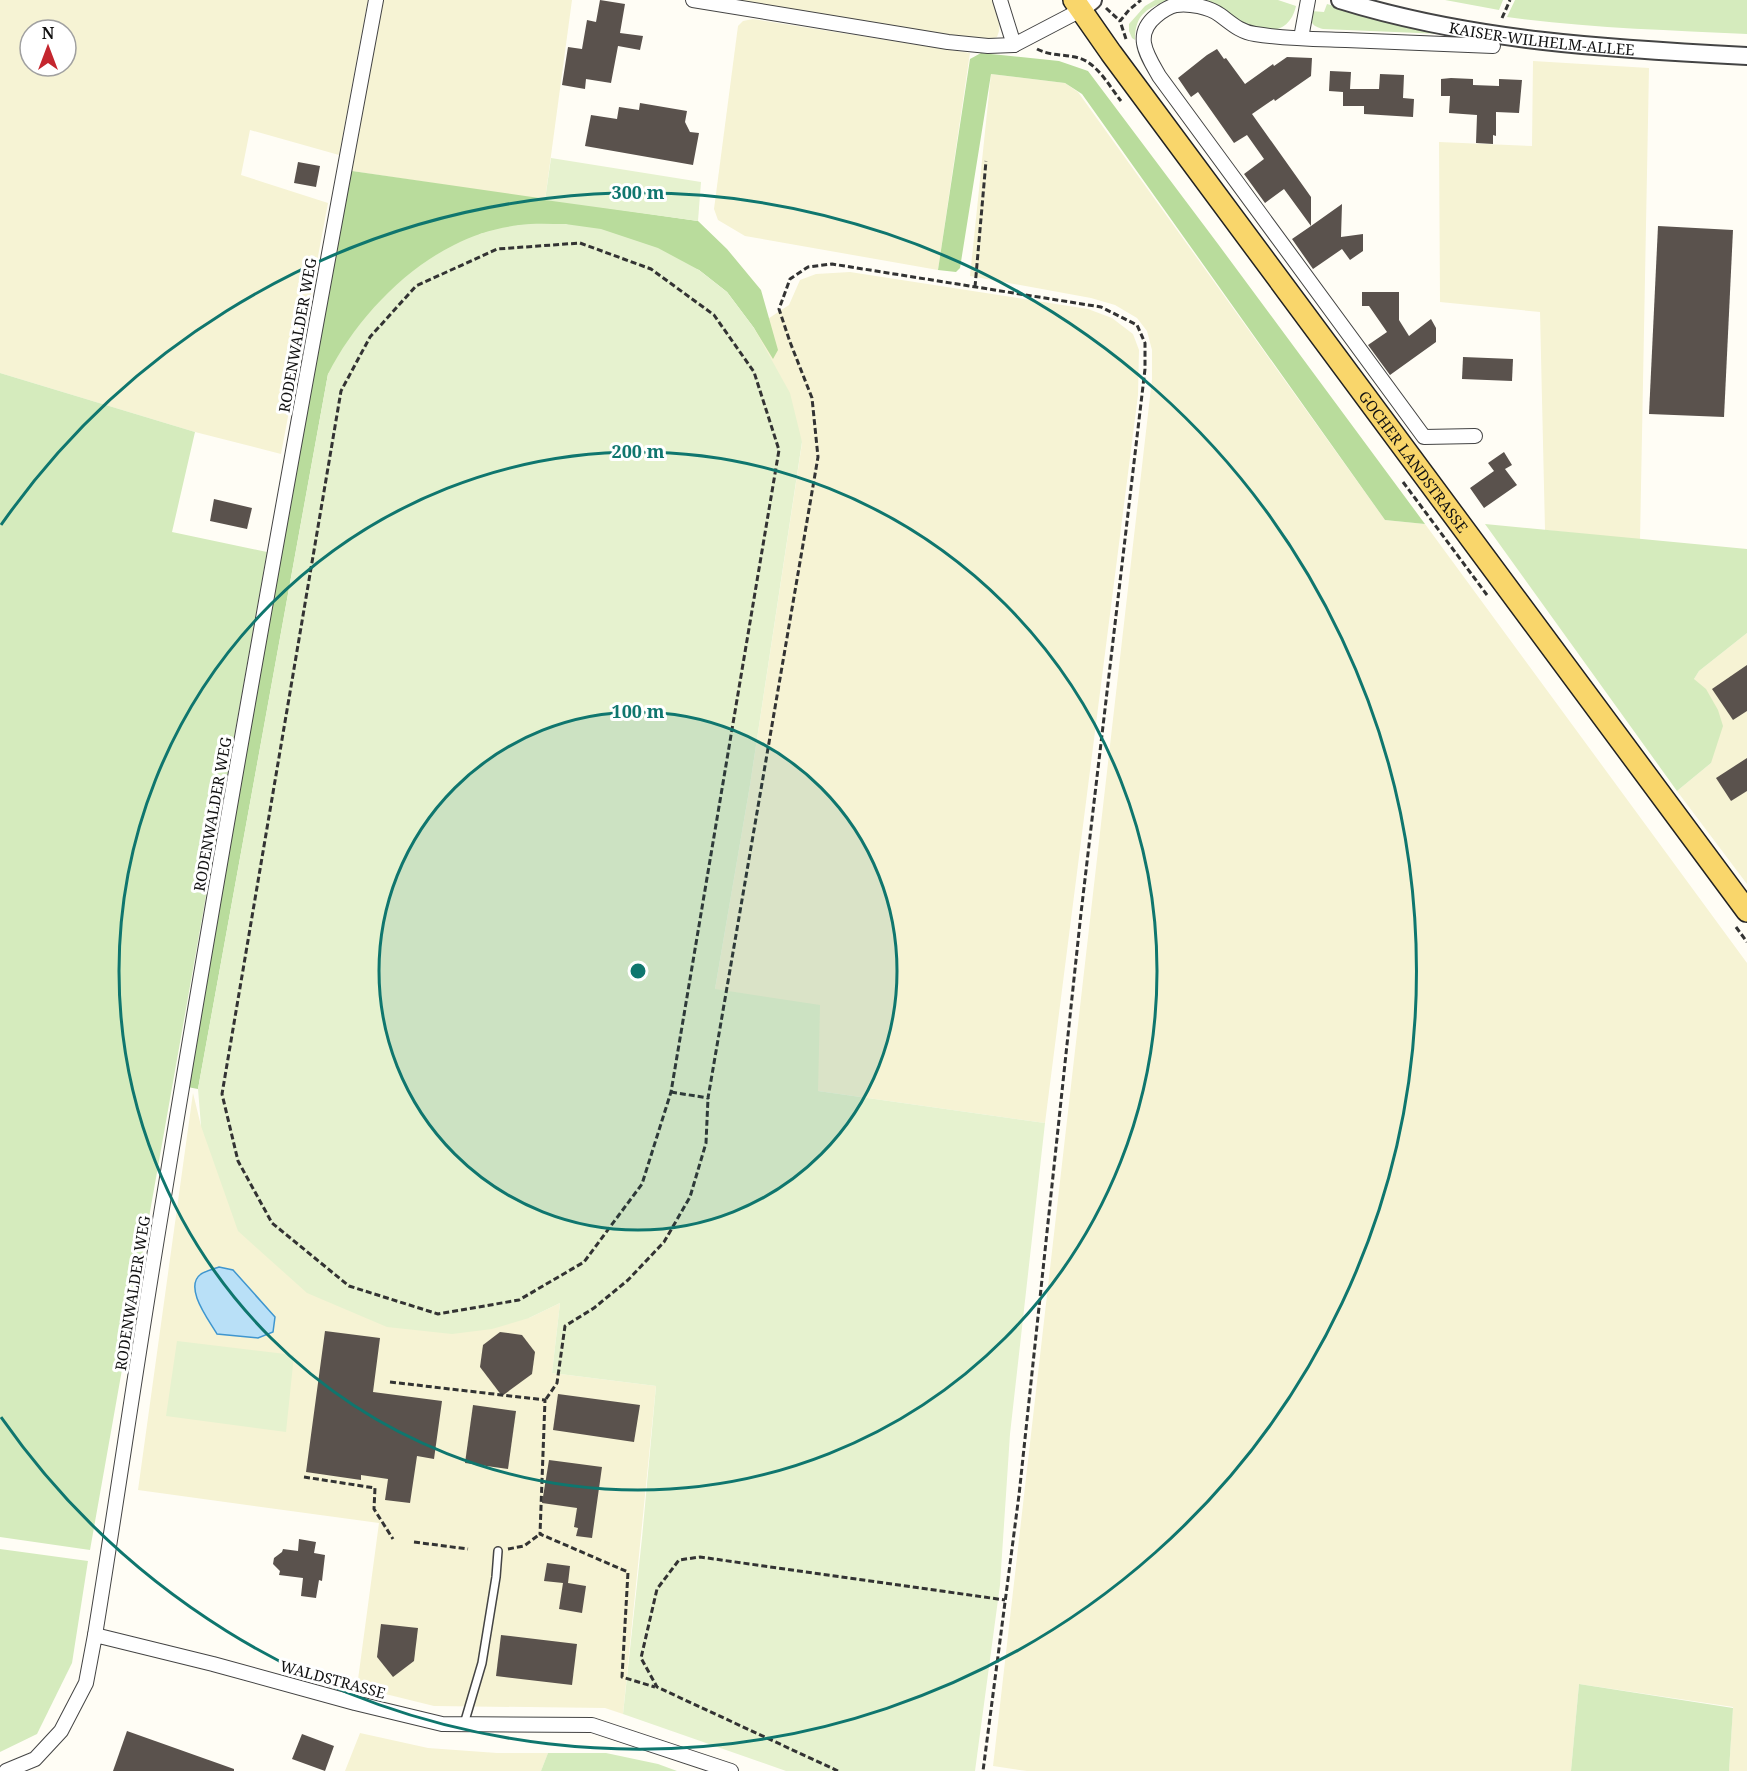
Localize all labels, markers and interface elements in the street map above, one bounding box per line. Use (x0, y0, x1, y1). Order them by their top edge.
street label: KAISER-WILHELM-ALLEE (1448, 17, 1635, 59)
north arrow (18, 18, 78, 78)
text: N (42, 22, 55, 44)
text: 300 m (612, 180, 665, 204)
street label: RODENWALDER WEG (274, 256, 321, 414)
street label: GOCHER LANDSTRASSE (1355, 387, 1473, 536)
text: 200 m (612, 439, 665, 463)
text: 100 m (612, 699, 665, 723)
street label: RODENWALDER WEG (189, 735, 236, 893)
centre of rings (628, 961, 648, 981)
street label: RODENWALDER WEG (110, 1214, 154, 1372)
street label: WALDSTRASSE (278, 1655, 388, 1703)

